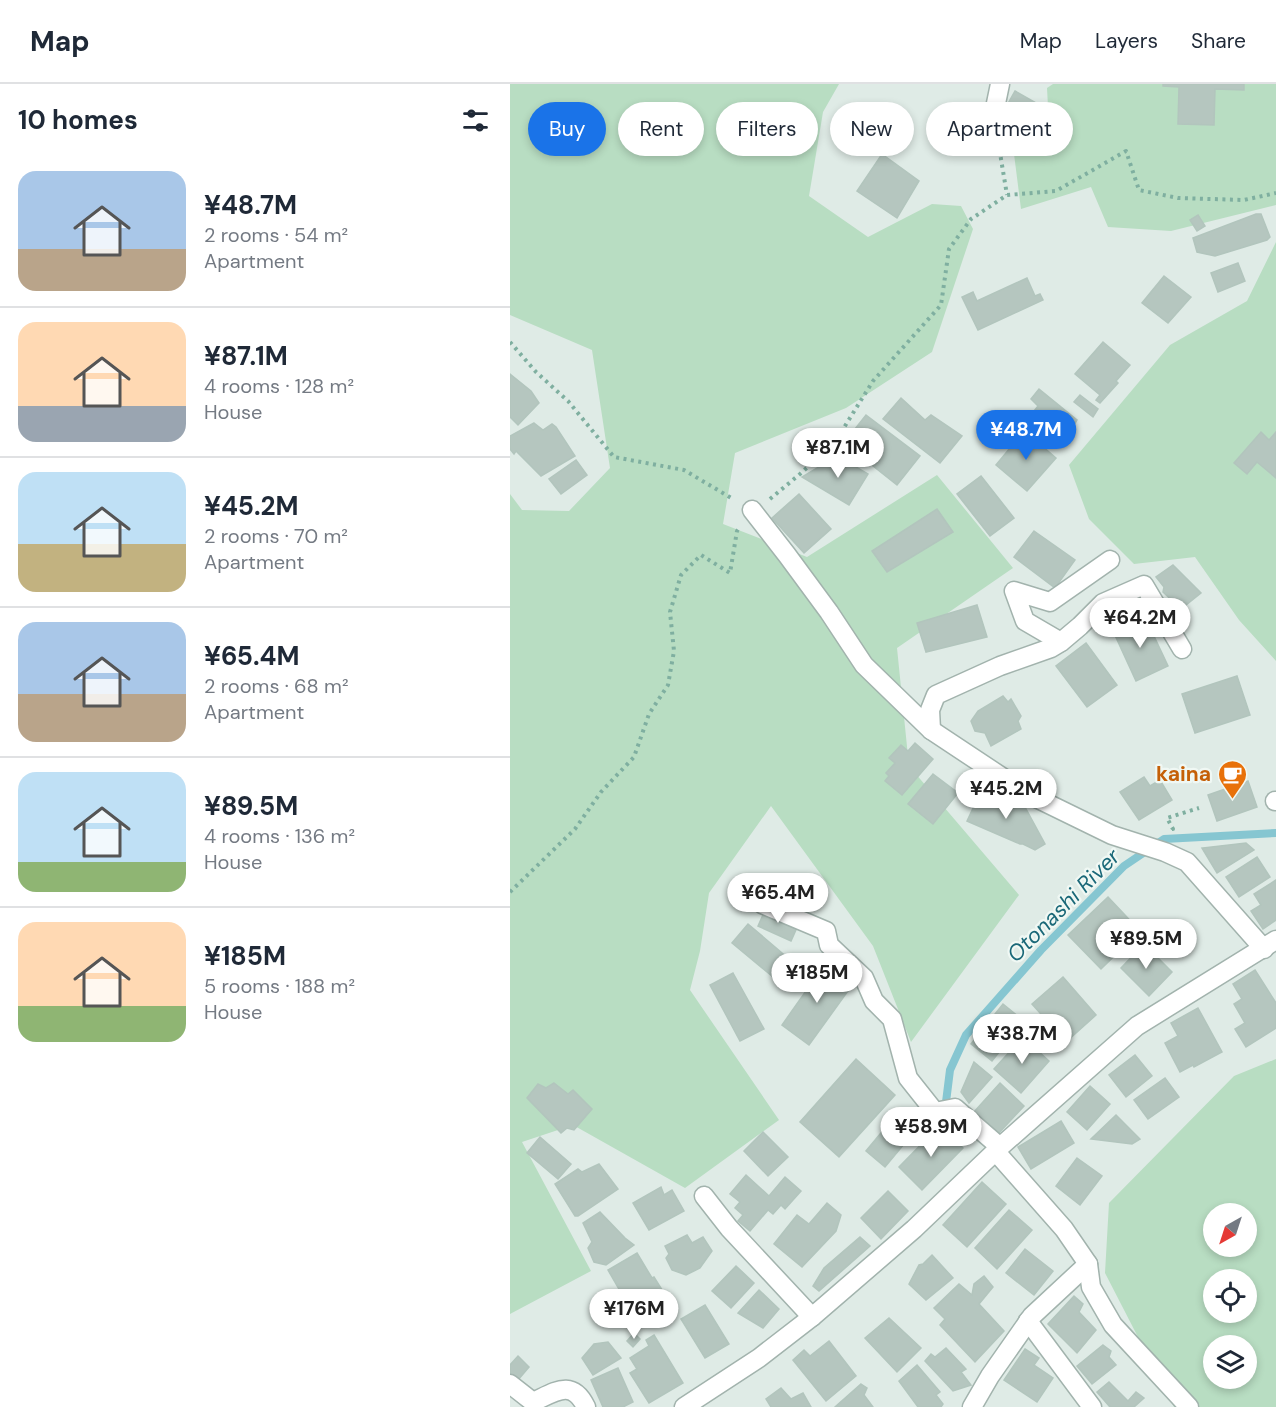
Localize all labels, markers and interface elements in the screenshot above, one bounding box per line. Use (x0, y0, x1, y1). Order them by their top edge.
text: Map (30, 23, 90, 60)
text: Map (1020, 27, 1062, 55)
text: Layers (1095, 27, 1158, 55)
text: Share (1191, 27, 1246, 55)
chip: Buy (528, 102, 606, 156)
chip: Rent (618, 102, 704, 156)
chip: Filters (716, 102, 818, 156)
chip: New (830, 102, 914, 156)
chip: Apartment (926, 102, 1073, 156)
text: 10 homes (18, 103, 138, 137)
icon: filters (459, 104, 492, 137)
text: ¥48.7M (204, 188, 297, 222)
icon: home (66, 195, 138, 267)
text: 2 rooms · 54 m² (204, 222, 348, 248)
text: Apartment (204, 248, 304, 274)
text: ¥87.1M (204, 339, 288, 373)
icon: home (66, 346, 138, 418)
text: 4 rooms · 128 m² (204, 373, 354, 399)
text: House (204, 399, 262, 425)
pin: ¥48.7M (977, 410, 1075, 461)
text: ¥48.7M (990, 416, 1062, 442)
pin: ¥87.1M (789, 428, 887, 479)
text: ¥87.1M (806, 434, 870, 460)
text: ¥45.2M (204, 489, 299, 523)
icon: home (66, 496, 138, 568)
text: 2 rooms · 70 m² (204, 523, 348, 549)
text: Apartment (204, 549, 304, 575)
pin: ¥64.2M (1091, 598, 1189, 649)
text: ¥64.2M (1104, 604, 1176, 630)
text: ¥65.4M (204, 639, 300, 673)
icon: home (66, 646, 138, 718)
text: 2 rooms · 68 m² (204, 673, 349, 699)
text: Apartment (204, 699, 304, 725)
cafe icon: kaina (1216, 758, 1248, 800)
place label: kaina (1156, 760, 1211, 788)
pin: ¥45.2M (957, 769, 1055, 820)
text: ¥45.2M (970, 775, 1042, 801)
text: ¥89.5M (204, 789, 298, 823)
icon: home (66, 796, 138, 868)
text: 4 rooms · 136 m² (204, 823, 355, 849)
water label: Otonashi River (1000, 842, 1127, 968)
text: House (204, 849, 262, 875)
pin: ¥65.4M (729, 873, 827, 924)
text: ¥65.4M (741, 879, 815, 905)
pin: ¥89.5M (1097, 919, 1195, 970)
text: ¥89.5M (1110, 925, 1182, 951)
text: ¥185M (204, 939, 286, 973)
icon: home (66, 946, 138, 1018)
pin: ¥185M (775, 953, 859, 1004)
text: ¥185M (785, 959, 849, 985)
text: 5 rooms · 188 m² (204, 973, 355, 999)
text: House (204, 999, 262, 1025)
pin: ¥38.7M (973, 1014, 1071, 1065)
text: ¥38.7M (987, 1020, 1057, 1046)
pin: ¥58.9M (882, 1107, 980, 1158)
text: ¥58.9M (895, 1113, 967, 1139)
north arrow (1203, 1203, 1257, 1257)
map controls (1203, 1203, 1257, 1389)
button: locate (1203, 1269, 1257, 1323)
pin: ¥176M (592, 1289, 676, 1340)
text: ¥176M (603, 1295, 665, 1321)
button: layers (1203, 1335, 1257, 1389)

